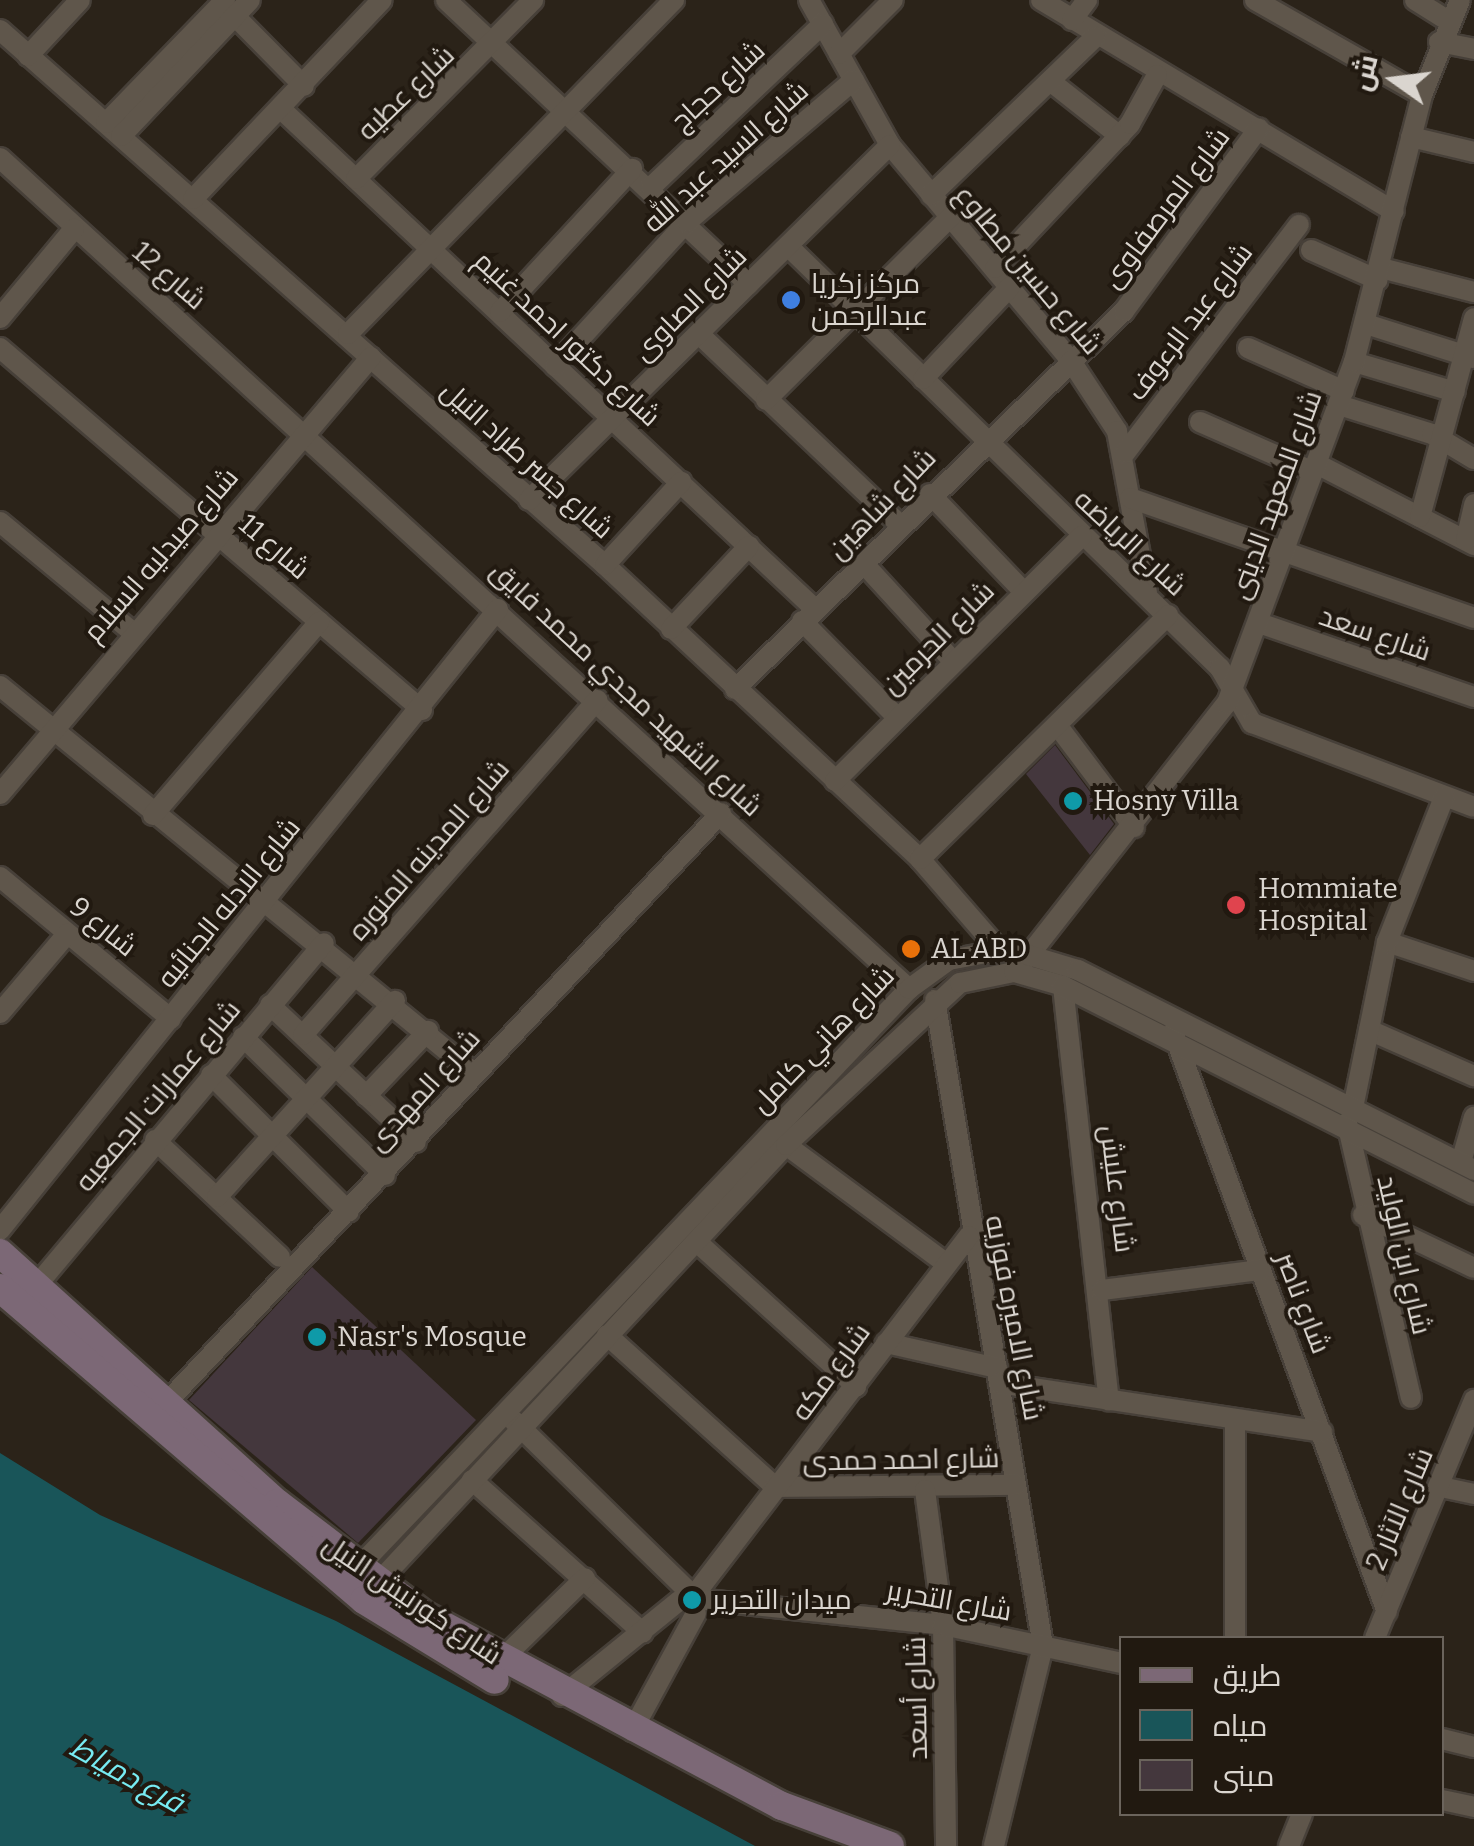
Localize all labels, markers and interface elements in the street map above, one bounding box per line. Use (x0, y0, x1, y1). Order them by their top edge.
north arrow (1344, 30, 1444, 130)
street label: شارع حجاج (664, 34, 772, 138)
street label: شارع عطيه (351, 39, 461, 147)
text: ش (1344, 51, 1385, 94)
street label: شارع السيد عبد الله (637, 74, 815, 240)
street label: شارع المرصفاوى (1095, 121, 1237, 295)
street label: شارع حسين مطاوع (947, 178, 1109, 362)
street label: شارع 12 (125, 235, 213, 317)
street label: شارع عبد الرءوف (1120, 237, 1260, 407)
street label: شارع الصاوى (626, 240, 754, 368)
street label: شارع دكتور احمد غنيم (467, 244, 667, 434)
place label: مركز زكريا عبدالرحمن (811, 267, 928, 333)
marker: مركز زكريا عبدالرحمن (780, 289, 802, 311)
street label: شارع جسر طراد النيل (434, 374, 620, 546)
street label: شارع المعهد الدينى (1223, 386, 1329, 604)
street label: شارع شاهين (821, 441, 943, 567)
street label: شارع صيدليه السلام (76, 461, 246, 649)
street label: شارع الرياضه (1067, 483, 1193, 603)
street label: شارع 11 (232, 507, 316, 587)
street label: شارع الشهيد مجدي محمد فايق (483, 554, 769, 824)
street label: شارع الحرمين (874, 574, 1002, 702)
street label: شارع سعد (1315, 599, 1435, 669)
street label: شارع المدينه المنوره (341, 753, 517, 947)
place label: Hosny Villa (1093, 784, 1239, 818)
marker: Hosny Villa (1062, 790, 1084, 812)
street label: شارع الادله الجنائيه (150, 811, 308, 995)
place label: Hommiate Hospital (1258, 872, 1398, 938)
street label: شارع 9 (63, 890, 143, 964)
marker: Hommiate Hospital (1223, 892, 1249, 918)
place label: AL ABD (931, 932, 1027, 966)
marker: AL ABD (900, 938, 922, 960)
street label: شارع هاني كامل (744, 959, 902, 1121)
street label: شارع عمارات الجمعيه (68, 993, 248, 1199)
street label: شارع المهدى (360, 1022, 488, 1158)
street label: شارع عليش (1093, 1123, 1141, 1255)
street label: شارع ابن الوليد (1369, 1172, 1439, 1338)
street label: شارع الاميره فوزيه (978, 1213, 1050, 1423)
street label: شارع ناصر (1268, 1248, 1338, 1358)
street label: شارع مكه (784, 1317, 878, 1427)
place label: Nasr's Mosque (337, 1320, 527, 1354)
marker: Nasr's Mosque (306, 1326, 328, 1348)
street label: شارع احمد حمدى (802, 1441, 1000, 1479)
street label: شارع الآثار 2 (1359, 1443, 1441, 1575)
street label: شارع كورنيش النيل (316, 1528, 508, 1672)
street label: شارع التحرير (884, 1573, 1014, 1629)
place label: ميدان التحرير (712, 1583, 852, 1617)
marker: ميدان التحرير (681, 1589, 703, 1611)
street label: شارع أسعد (899, 1636, 935, 1760)
legend (1119, 1636, 1444, 1816)
text: طريق (1213, 1658, 1282, 1694)
text: مياه (1213, 1708, 1267, 1744)
water label: فرع دمياط (64, 1729, 190, 1821)
text: مبنى (1213, 1758, 1274, 1794)

